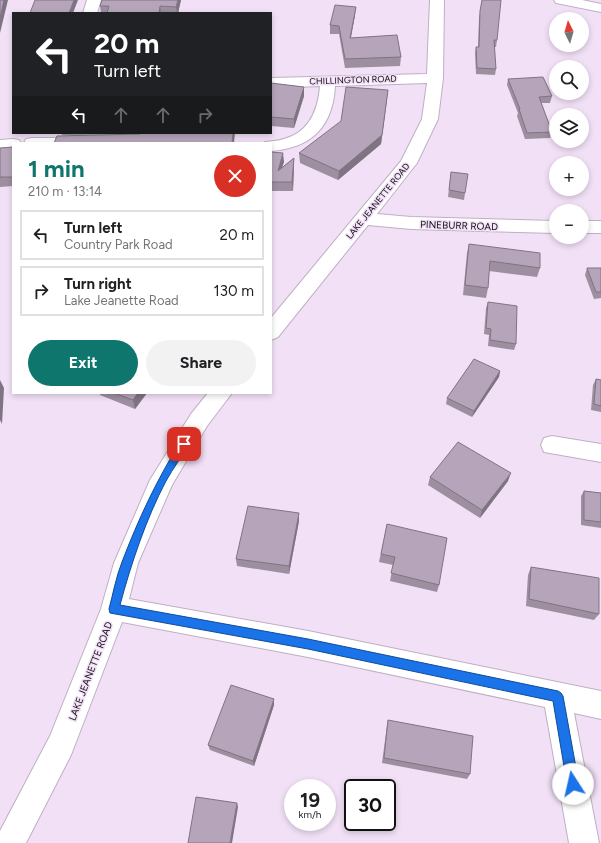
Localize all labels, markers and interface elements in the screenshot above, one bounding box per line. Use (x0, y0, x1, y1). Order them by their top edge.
north arrow (549, 12, 589, 52)
map controls (549, 12, 589, 244)
text: 20 m (94, 26, 159, 60)
icon: left (28, 28, 80, 80)
text: Turn left (94, 60, 161, 82)
button: search (549, 60, 589, 100)
street label: CHILLINGTON ROAD (309, 72, 397, 87)
icon: left (68, 104, 90, 126)
icon: ahead (110, 104, 132, 126)
icon: ahead (152, 104, 174, 126)
icon: right (194, 104, 216, 126)
button: layers (549, 108, 589, 148)
text: 1 min (28, 154, 85, 183)
button: close (214, 155, 256, 197)
button: + (549, 156, 589, 196)
street label: LAKE JEANETTE ROAD (344, 160, 412, 241)
text: 210 m · 13:14 (28, 184, 102, 199)
button: − (549, 204, 589, 244)
street label: PINEBURR ROAD (420, 218, 498, 233)
text: Turn left (64, 219, 122, 237)
icon: left (30, 224, 52, 246)
text: 20 m (220, 226, 254, 244)
text: Country Park Road (64, 237, 173, 252)
text: Turn right (64, 275, 132, 293)
icon: right (30, 280, 52, 302)
text: 130 m (214, 282, 254, 300)
text: Lake Jeanette Road (64, 293, 179, 308)
button: Exit (28, 340, 138, 386)
button: Share (146, 340, 256, 386)
pin (167, 427, 201, 461)
icon: arrive (173, 433, 195, 455)
street label: LAKE JEANETTE ROAD (66, 620, 115, 723)
position arrow (552, 763, 594, 805)
speed limit sign: 30 (344, 779, 396, 831)
text: 19 (300, 788, 320, 812)
text: km/h (299, 808, 321, 821)

